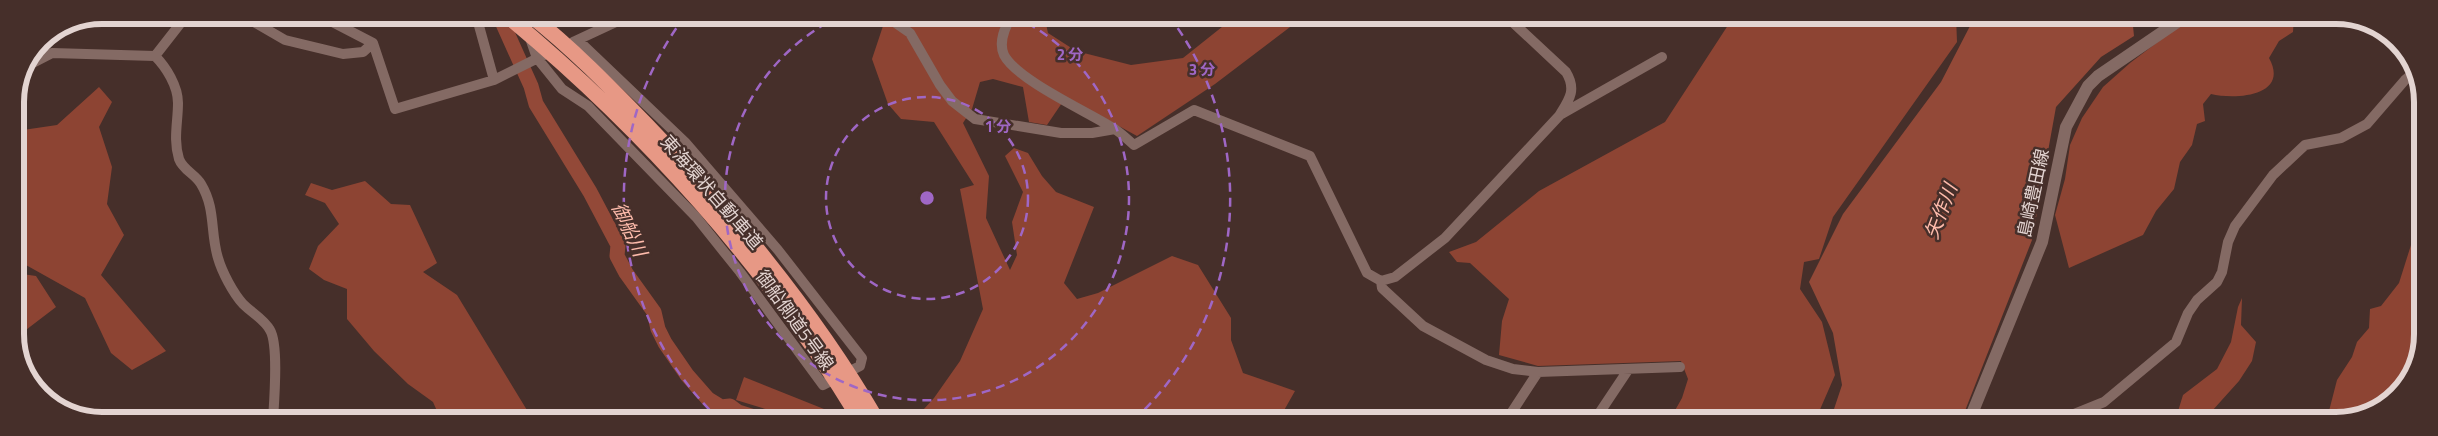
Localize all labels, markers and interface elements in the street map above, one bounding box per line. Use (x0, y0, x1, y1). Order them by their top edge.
text: 2 分 (1057, 43, 1083, 66)
text: 3 分 (1189, 58, 1215, 81)
text: 1 分 (985, 115, 1011, 138)
street label: 東海環状自動車道 (655, 129, 769, 255)
street label: 島崎豊田線 (2010, 146, 2056, 240)
water label: 矢作川 (1916, 177, 1964, 243)
centre of rings (918, 189, 936, 207)
water label: 御船川 (605, 197, 656, 263)
street label: 御船側道5号線 (749, 264, 841, 376)

